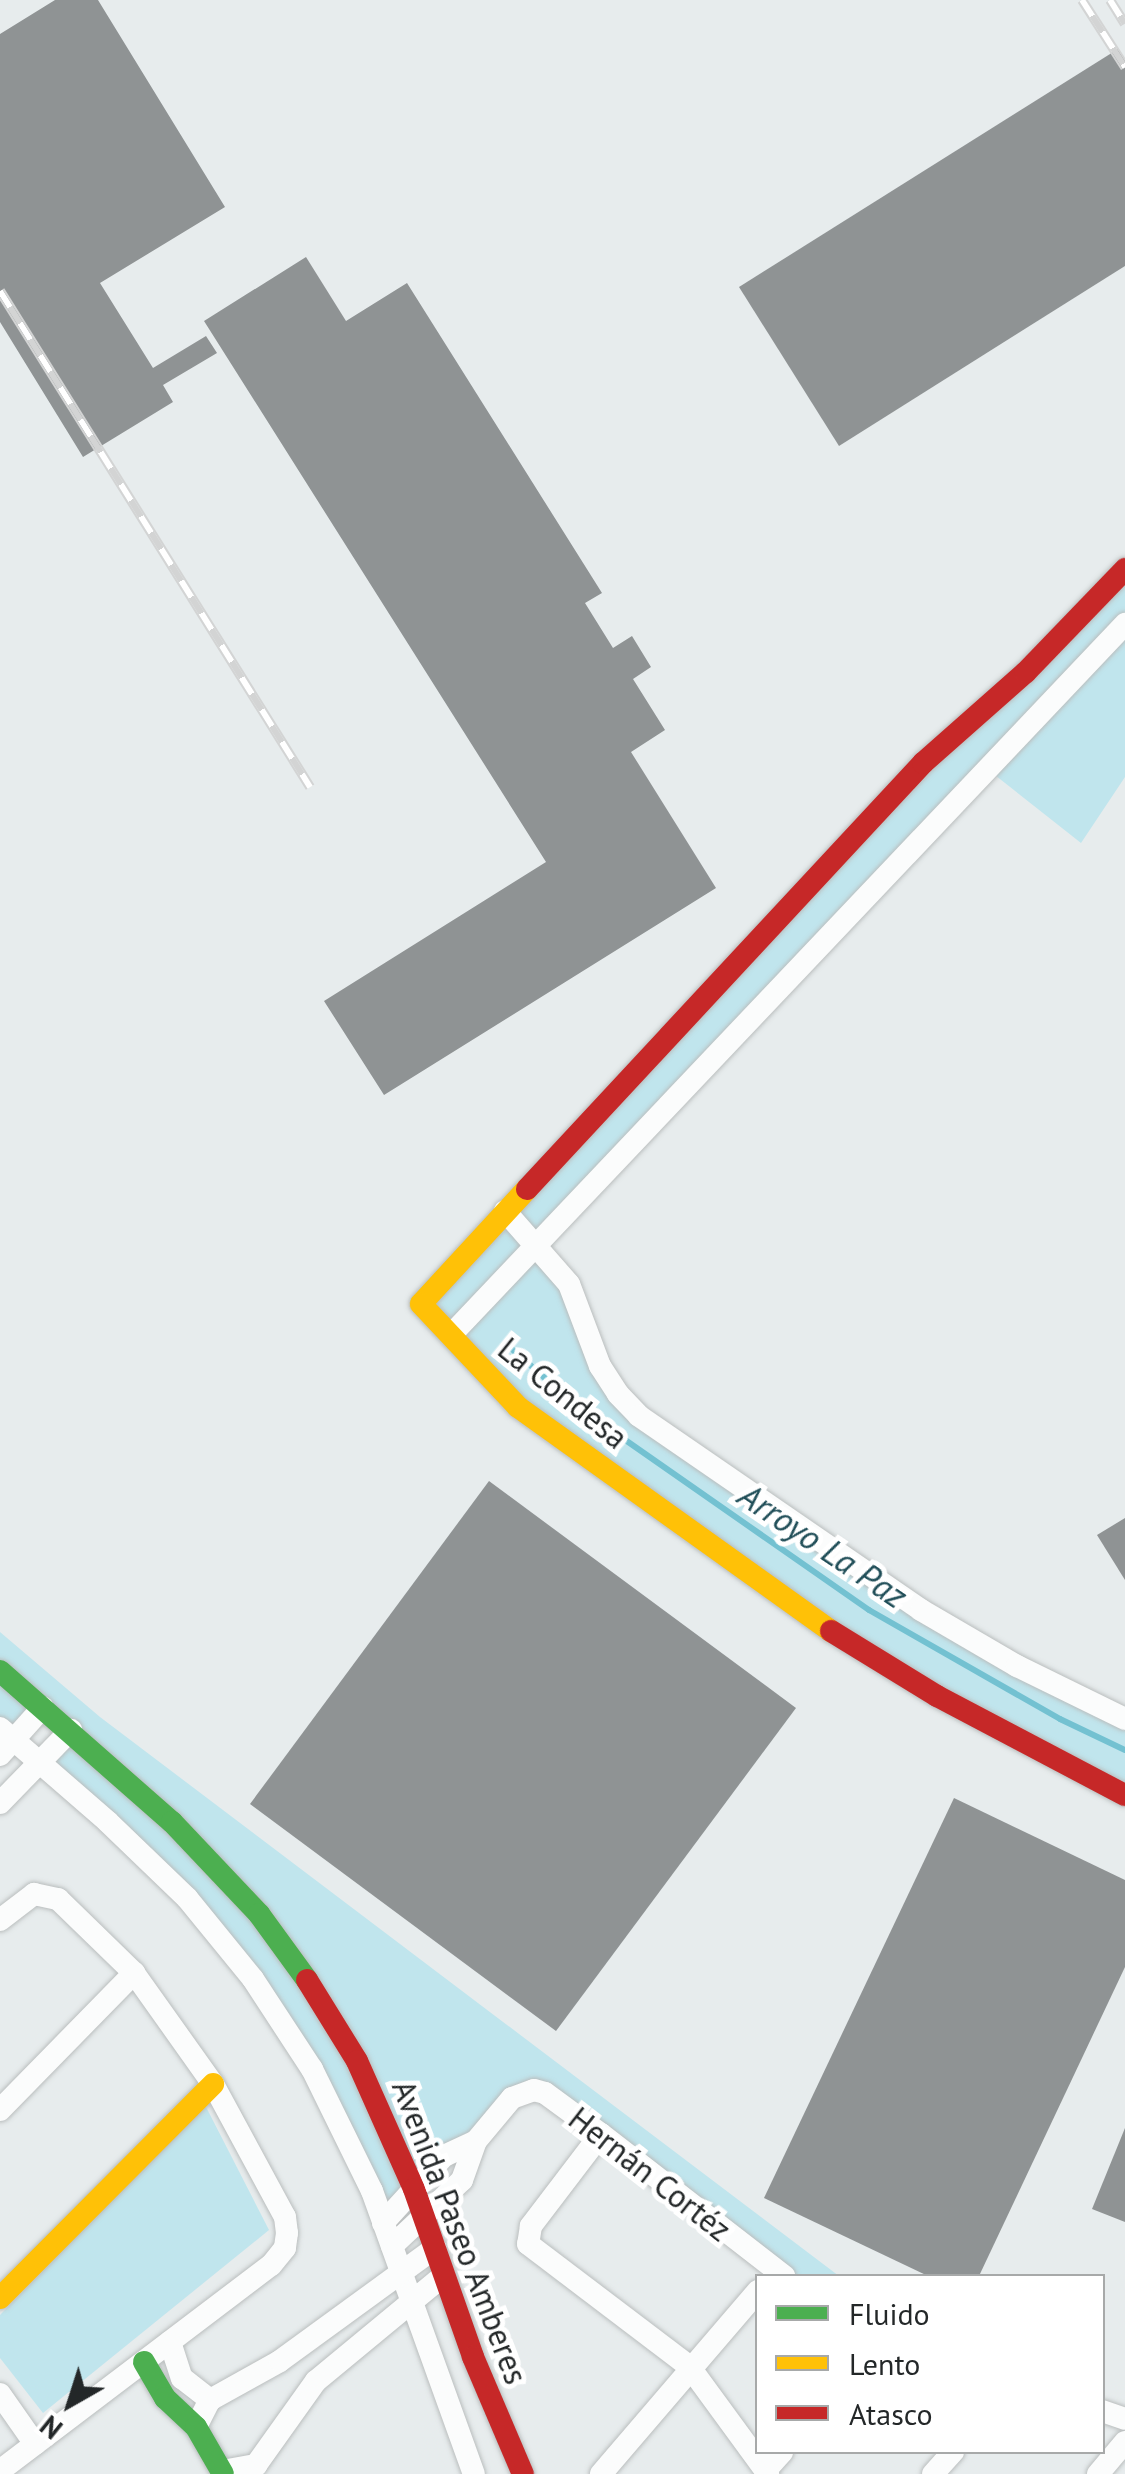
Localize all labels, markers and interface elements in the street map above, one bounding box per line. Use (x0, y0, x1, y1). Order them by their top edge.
street label: La Condesa (491, 1329, 635, 1457)
water label: Arroyo La Paz (731, 1473, 915, 1617)
street label: Avenida Paseo Amberes (384, 2074, 536, 2390)
street label: Hernán Cortéz (561, 2099, 739, 2249)
legend (755, 2274, 1105, 2454)
text: Fluido (849, 2294, 930, 2333)
text: Lento (849, 2344, 920, 2383)
north arrow (20, 2354, 120, 2454)
text: Atasco (849, 2394, 933, 2433)
text: N (32, 2408, 70, 2448)

